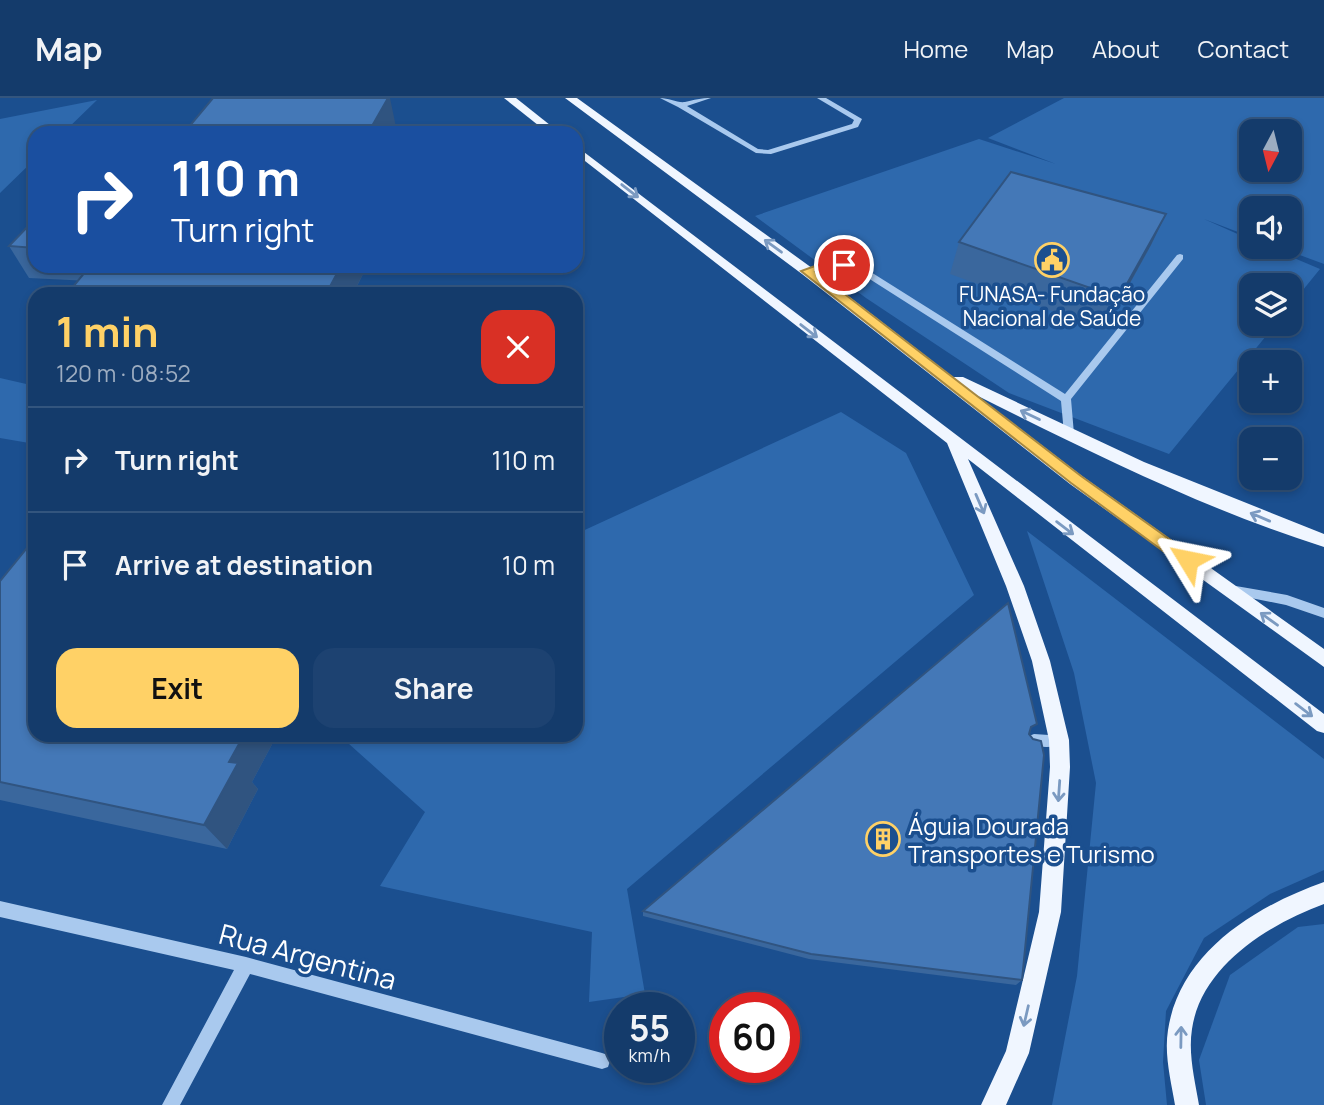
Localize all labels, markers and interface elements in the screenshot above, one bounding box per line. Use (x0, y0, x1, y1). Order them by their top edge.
text: Map (35, 26, 103, 71)
text: Home (903, 32, 968, 65)
text: Map (1006, 32, 1054, 65)
text: About (1092, 32, 1160, 65)
text: Contact (1198, 32, 1289, 65)
north arrow (1239, 119, 1302, 182)
map controls (1239, 119, 1302, 490)
text: 110 m (171, 144, 300, 211)
icon: right (56, 154, 147, 245)
one-way arrow (620, 184, 638, 199)
button: sound (1239, 196, 1302, 259)
text: Turn right (171, 208, 314, 252)
pin (814, 235, 874, 295)
one-way arrow (764, 239, 783, 253)
public building icon: FUNASA- Fundação Nacional de Saúde (1033, 241, 1071, 279)
icon: arrive (825, 246, 863, 284)
button: layers (1239, 273, 1302, 336)
place label: FUNASA- Fundação Nacional de Saúde (959, 280, 1145, 332)
text: 1 min (56, 302, 159, 360)
button: close (481, 310, 555, 384)
one-way arrow (800, 323, 818, 338)
button: + (1239, 350, 1302, 413)
text: 120 m · 08:52 (56, 357, 191, 389)
one-way arrow (1020, 408, 1041, 422)
button: − (1239, 427, 1302, 490)
icon: right (56, 441, 94, 479)
text: Turn right (115, 442, 239, 478)
text: 110 m (492, 442, 555, 478)
one-way arrow (974, 493, 987, 514)
one-way arrow (1250, 510, 1271, 523)
one-way arrow (1056, 520, 1074, 535)
position arrow (1151, 523, 1225, 597)
icon: arrive (56, 546, 94, 584)
text: Arrive at destination (115, 547, 373, 583)
text: 10 m (502, 547, 555, 583)
one-way arrow (1260, 612, 1279, 626)
button: Exit (56, 648, 299, 728)
button: Share (313, 648, 555, 728)
one-way arrow (1295, 703, 1313, 718)
one-way arrow (1052, 780, 1065, 803)
place label: Águia Dourada Transportes e Turismo (908, 809, 1155, 870)
building icon: Águia Dourada Transportes e Turismo (864, 820, 902, 858)
street label: Rua Argentina (215, 914, 401, 998)
speed limit sign: 60 (709, 992, 800, 1083)
text: 55 (629, 1004, 670, 1052)
one-way arrow (1019, 1004, 1032, 1027)
one-way arrow (1174, 1026, 1188, 1049)
text: km/h (629, 1043, 670, 1067)

